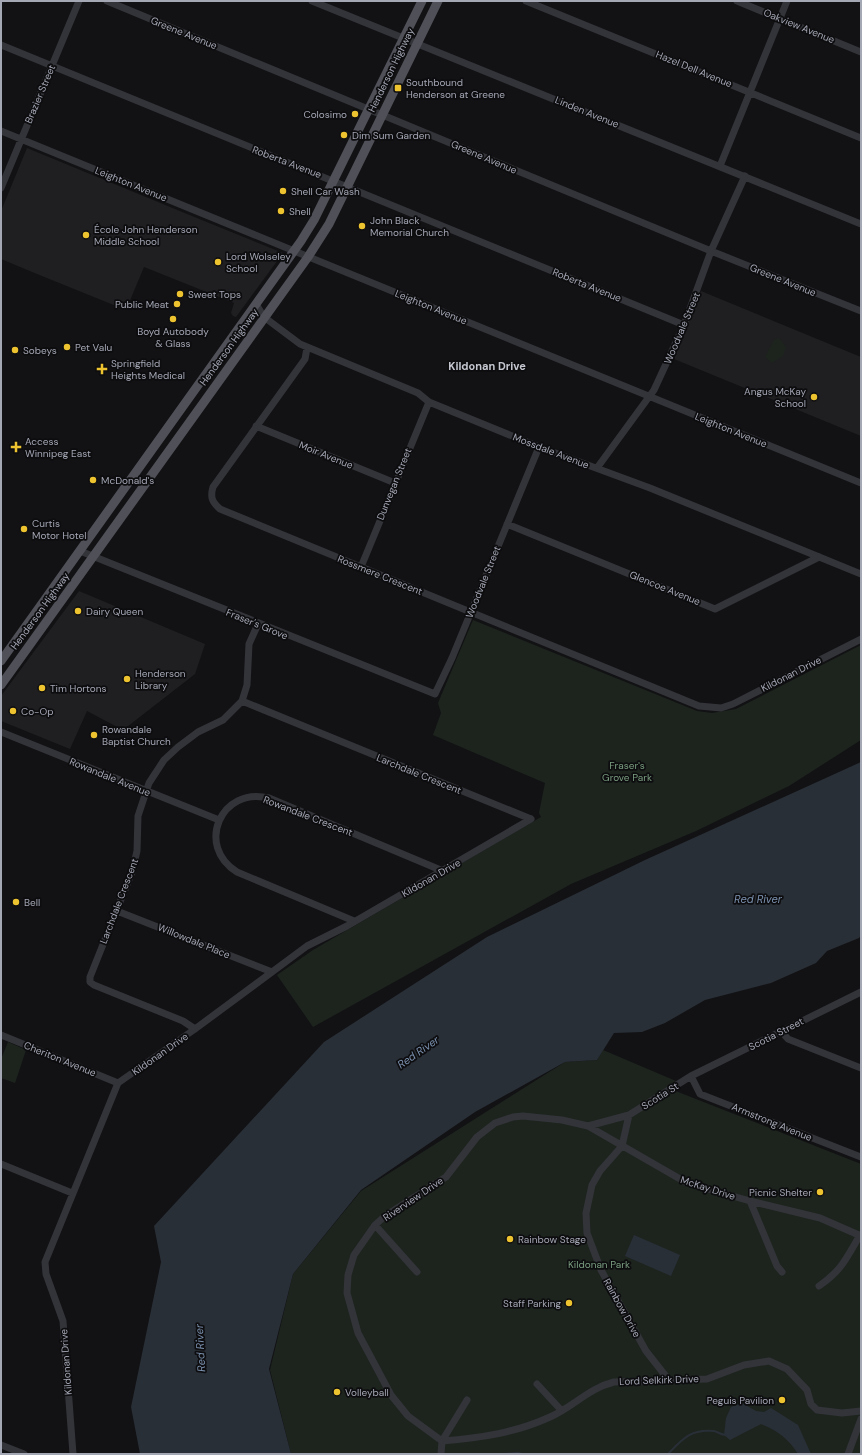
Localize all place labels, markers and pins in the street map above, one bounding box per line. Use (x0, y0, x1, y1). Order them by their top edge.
place label: Southbound Henderson at Greene (406, 76, 505, 101)
marker: Southbound Henderson at Greene (393, 83, 403, 93)
place label: Colosimo (303, 108, 347, 121)
marker: Colosimo (350, 109, 360, 119)
place label: Dim Sum Garden (352, 129, 430, 142)
marker: Dim Sum Garden (339, 130, 349, 140)
place label: Shell Car Wash (291, 185, 360, 198)
marker: Shell Car Wash (278, 186, 288, 196)
place label: Shell (289, 205, 311, 218)
marker: Shell (276, 206, 286, 216)
place label: John Black Memorial Church (370, 214, 449, 239)
marker: John Black Memorial Church (357, 221, 367, 231)
place label: École John Henderson Middle School (94, 223, 198, 248)
marker: École John Henderson Middle School (81, 230, 91, 240)
place label: Lord Wolseley School (226, 250, 291, 275)
marker: Lord Wolseley School (213, 257, 223, 267)
place label: Sweet Tops (188, 288, 241, 301)
marker: Sweet Tops (175, 289, 185, 299)
place label: Public Meat (115, 298, 169, 311)
marker: Public Meat (172, 299, 182, 309)
marker: Boyd Autobody & Glass (168, 314, 178, 324)
place label: Boyd Autobody & Glass (137, 325, 209, 350)
place label: Pet Valu (75, 341, 112, 354)
marker: Pet Valu (62, 342, 72, 352)
place label: Sobeys (23, 344, 57, 357)
marker: Sobeys (10, 345, 20, 355)
place label: Springfield Heights Medical (111, 357, 185, 382)
marker: Springfield Heights Medical (96, 363, 108, 375)
place label: Angus McKay School (744, 385, 806, 410)
marker: Angus McKay School (809, 392, 819, 402)
place label: Access Winnipeg East (25, 435, 91, 460)
marker: Access Winnipeg East (10, 441, 22, 453)
place label: McDonald's (101, 474, 154, 487)
marker: McDonald's (88, 475, 98, 485)
place label: Curtis Motor Hotel (32, 517, 86, 542)
marker: Curtis Motor Hotel (19, 524, 29, 534)
place label: Dairy Queen (86, 605, 143, 618)
marker: Dairy Queen (73, 606, 83, 616)
place label: Henderson Library (135, 667, 186, 692)
marker: Henderson Library (122, 674, 132, 684)
place label: Tim Hortons (50, 682, 107, 695)
marker: Tim Hortons (37, 683, 47, 693)
place label: Co-Op (21, 705, 54, 718)
marker: Co-Op (8, 706, 18, 716)
place label: Rowandale Baptist Church (102, 723, 171, 748)
marker: Rowandale Baptist Church (89, 730, 99, 740)
place label: Bell (24, 896, 40, 909)
marker: Bell (11, 897, 21, 907)
place label: Picnic Shelter (749, 1186, 812, 1199)
marker: Picnic Shelter (815, 1187, 825, 1197)
place label: Rainbow Stage (518, 1233, 586, 1246)
marker: Rainbow Stage (505, 1234, 515, 1244)
place label: Staff Parking (503, 1297, 561, 1310)
marker: Staff Parking (564, 1298, 574, 1308)
place label: Volleyball (345, 1386, 389, 1399)
marker: Volleyball (332, 1387, 342, 1397)
place label: Peguis Pavilion (707, 1394, 774, 1407)
marker: Peguis Pavilion (777, 1395, 787, 1405)

